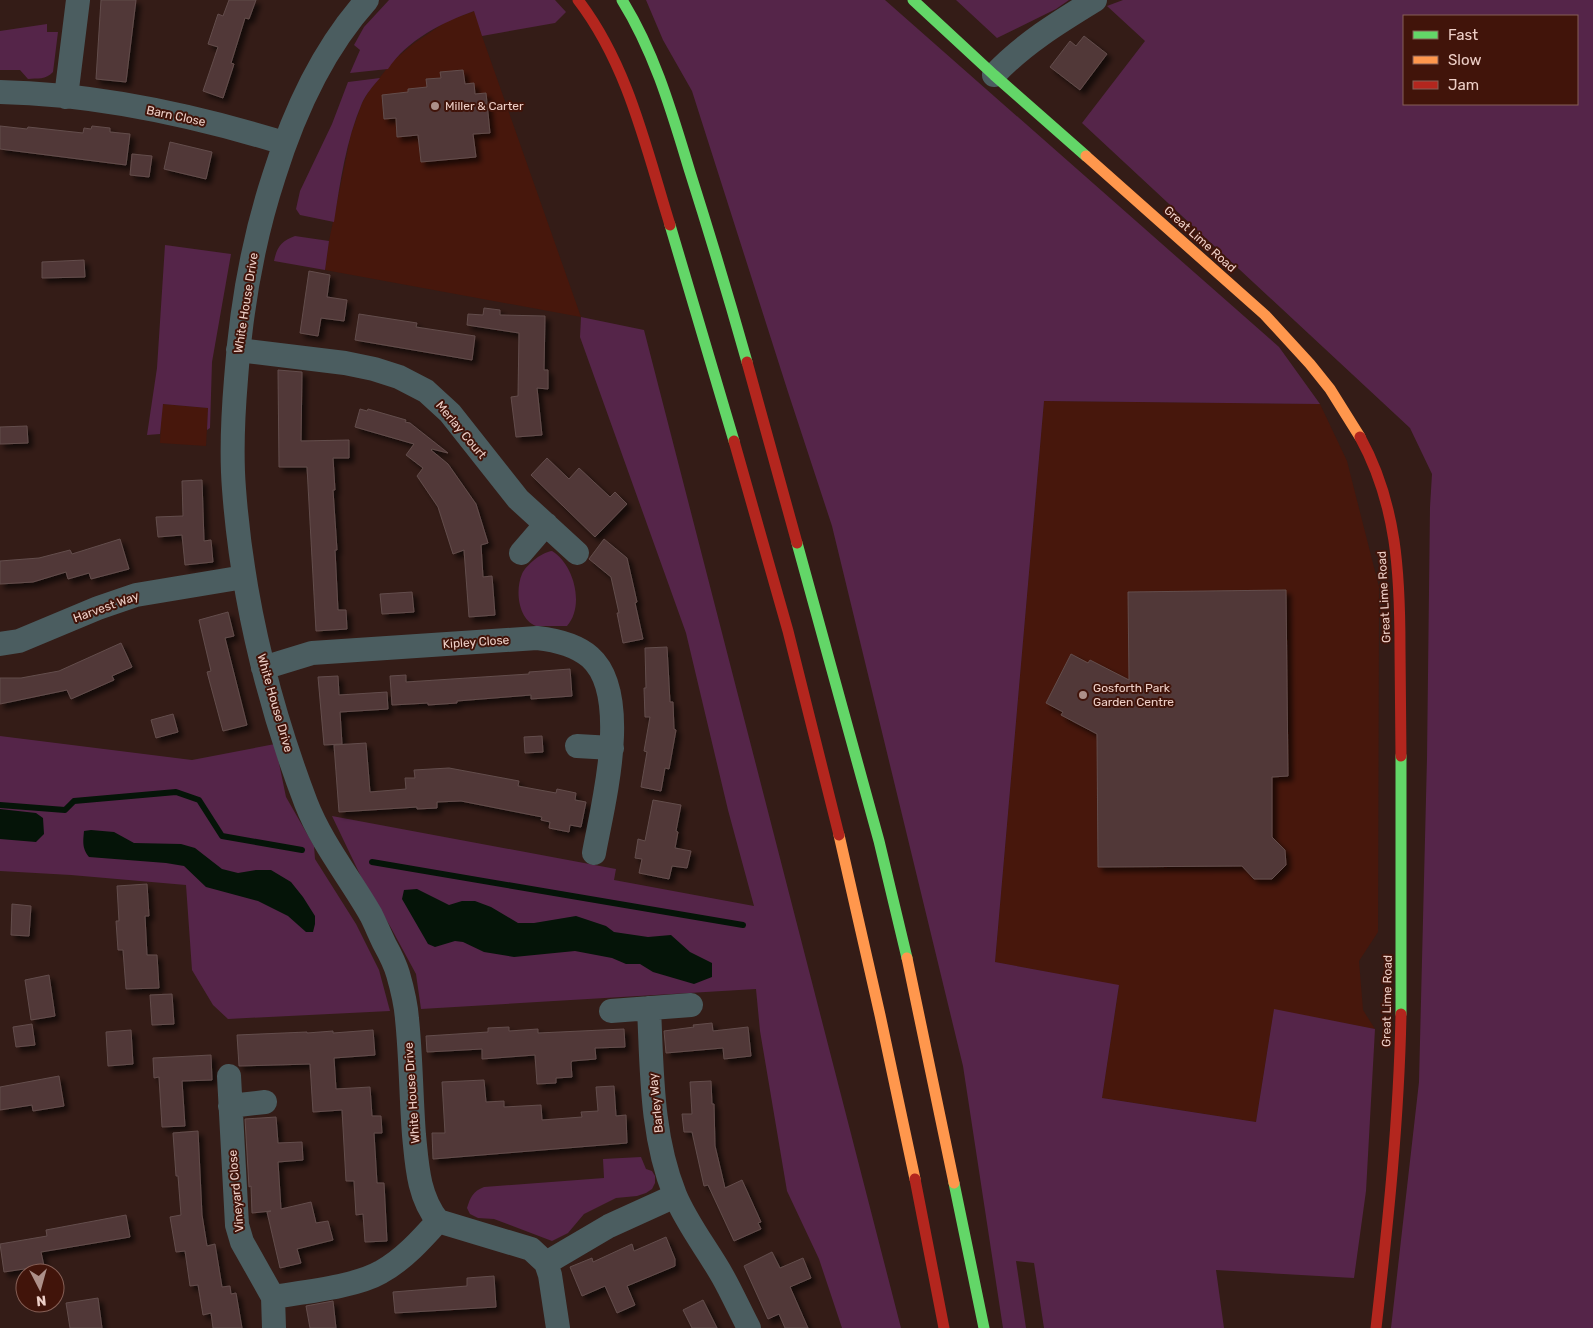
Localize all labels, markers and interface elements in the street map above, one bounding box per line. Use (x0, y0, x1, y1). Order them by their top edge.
legend (1403, 15, 1578, 105)
text: Fast (1448, 26, 1478, 44)
text: Slow (1448, 51, 1481, 69)
text: Jam (1448, 76, 1479, 94)
place label: Miller & Carter (445, 99, 524, 113)
marker: Miller & Carter (429, 100, 441, 112)
street label: Barn Close (145, 103, 207, 129)
street label: Great Lime Road (1161, 203, 1239, 275)
street label: White House Drive (231, 251, 261, 354)
street label: Merlay Court (433, 398, 489, 462)
street label: Great Lime Road (1375, 551, 1393, 643)
street label: Harvest Way (71, 589, 141, 625)
street label: Kipley Close (442, 633, 510, 651)
street label: White House Drive (254, 652, 296, 754)
place label: Gosforth Park Garden Centre (1093, 681, 1174, 709)
marker: Gosforth Park Garden Centre (1077, 689, 1089, 701)
street label: Great Lime Road (1379, 955, 1395, 1047)
street label: White House Drive (401, 1042, 423, 1144)
street label: Barley Way (646, 1072, 666, 1134)
street label: Vineyard Close (225, 1149, 247, 1233)
north arrow (15, 1263, 65, 1313)
text: N (35, 1291, 47, 1309)

